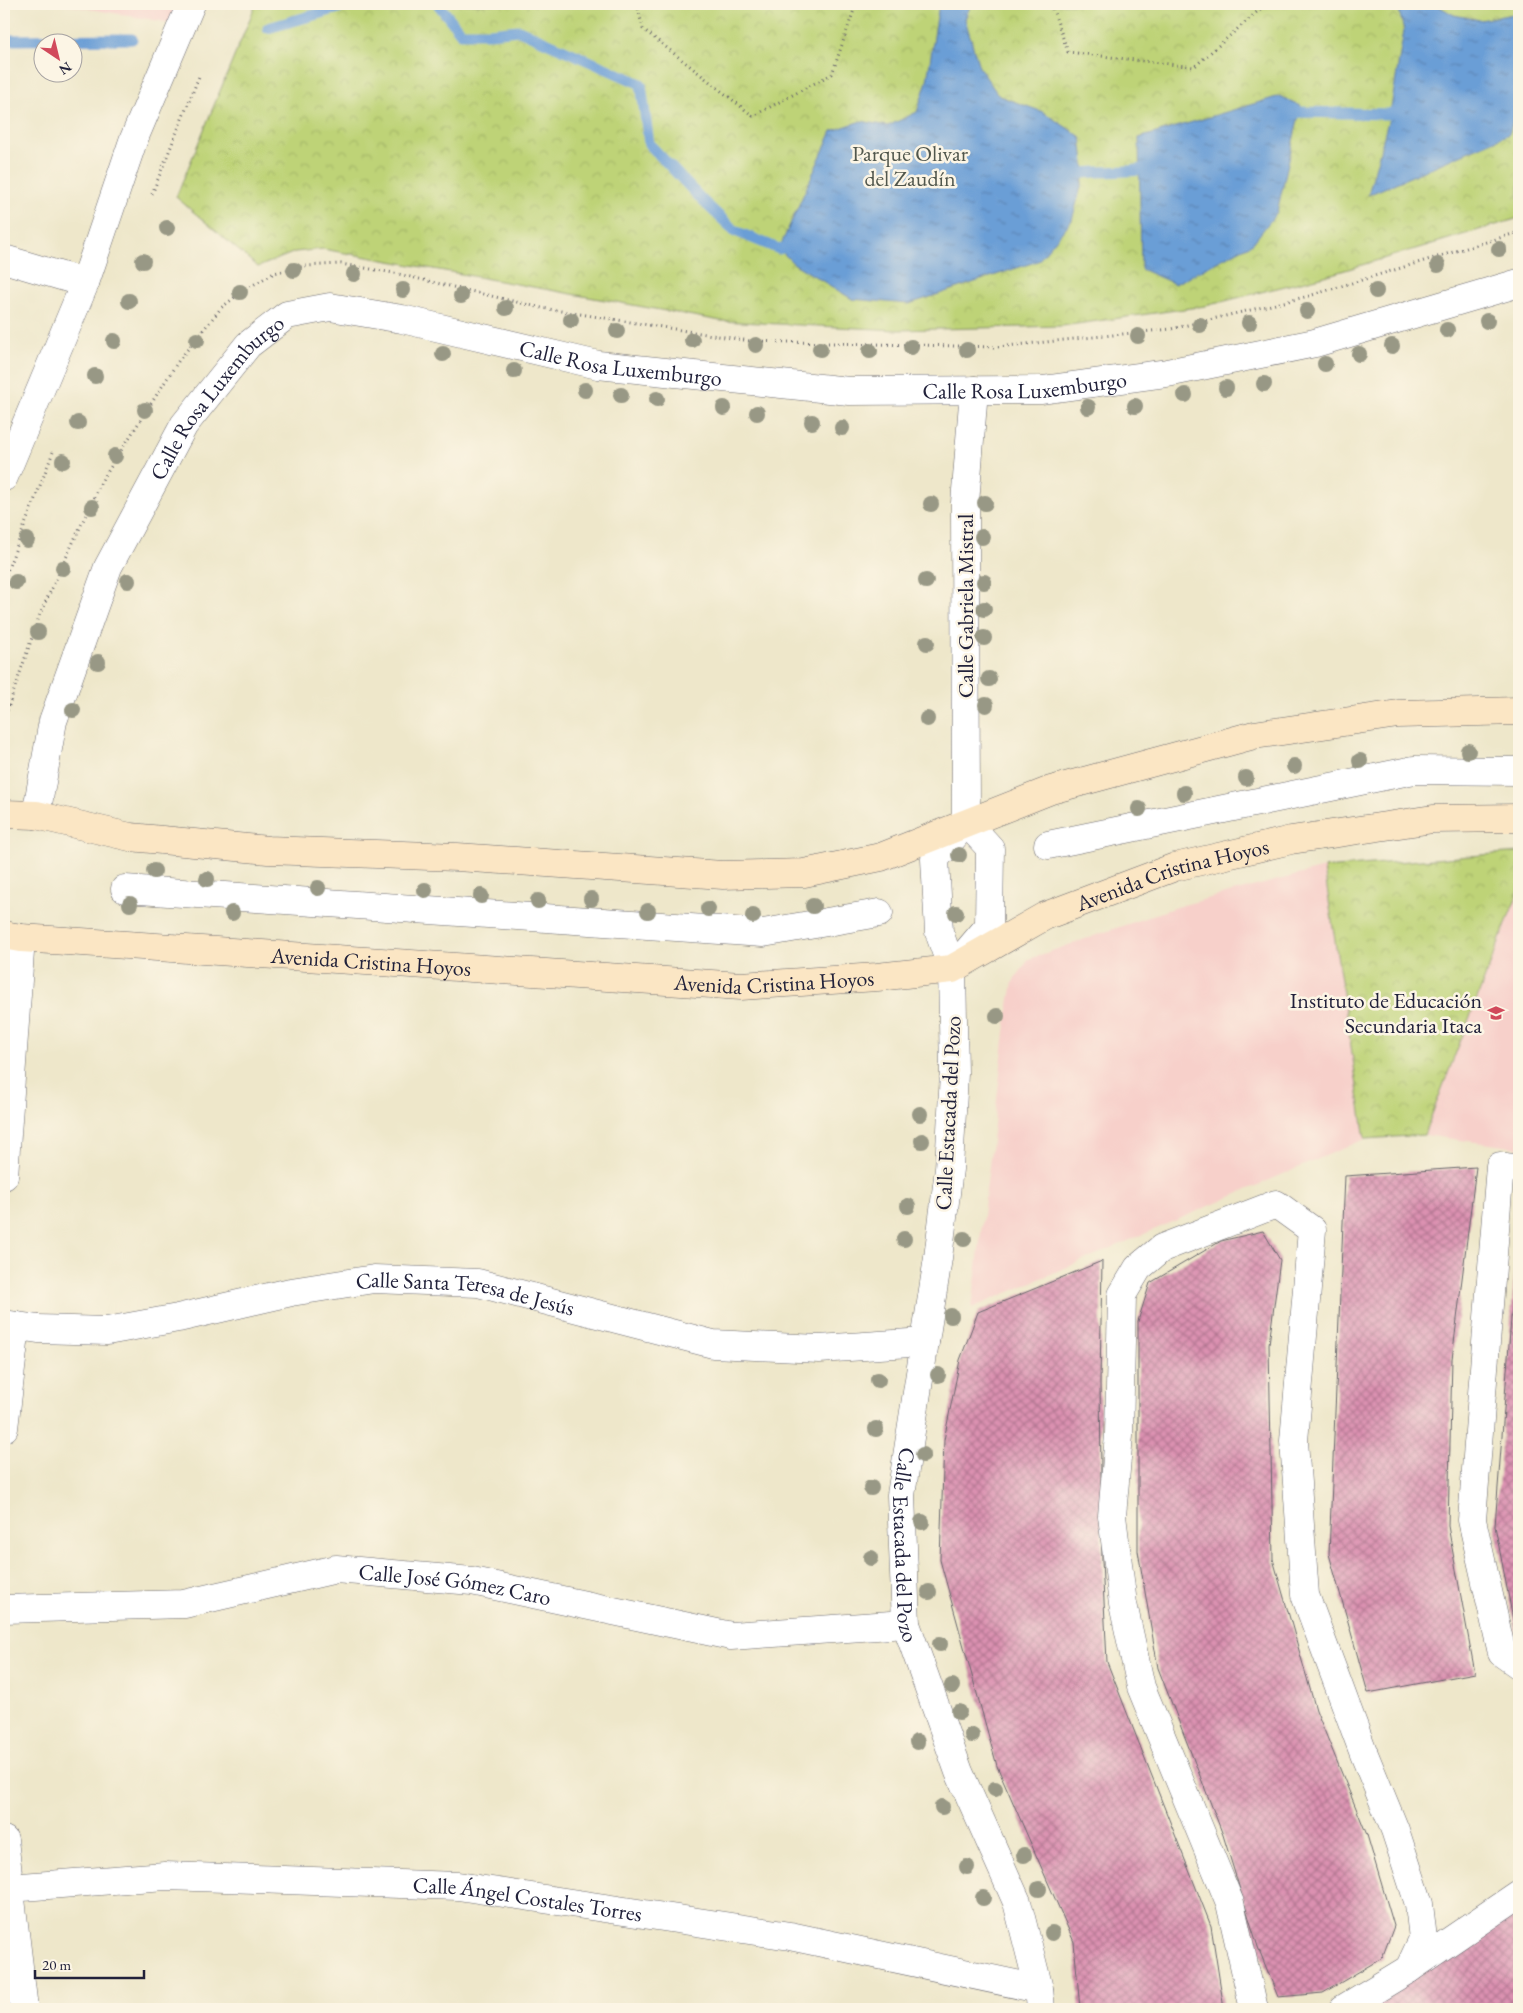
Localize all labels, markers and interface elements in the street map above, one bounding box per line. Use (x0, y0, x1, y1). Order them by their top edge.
north arrow (32, 32, 82, 82)
text: N (55, 58, 75, 80)
park label: Parque Olivar del Zaudín (852, 139, 969, 193)
street label: Calle Rosa Luxemburgo (143, 308, 290, 485)
street label: Calle Rosa Luxemburgo (517, 333, 723, 392)
street label: Calle Rosa Luxemburgo (922, 364, 1128, 405)
street label: Calle Gabriela Mistral (951, 514, 980, 698)
street label: Avenida Cristina Hoyos (1071, 831, 1272, 918)
street label: Avenida Cristina Hoyos (269, 940, 472, 982)
street label: Avenida Cristina Hoyos (672, 963, 875, 1001)
place label: Instituto de Educación Secundaria Itaca (1290, 986, 1482, 1040)
school or university icon: Instituto de Educación Secundaria Itaca (1486, 1003, 1506, 1023)
street label: Calle Estacada del Pozo (928, 1015, 968, 1211)
street label: Calle Santa Teresa de Jesús (353, 1264, 578, 1322)
street label: Calle Estacada del Pozo (887, 1445, 926, 1646)
street label: Calle José Gómez Caro (357, 1557, 554, 1612)
street label: Calle Ángel Costales Torres (412, 1870, 644, 1928)
scale bar (35, 1948, 144, 1980)
text: 20 m (42, 1955, 71, 1974)

